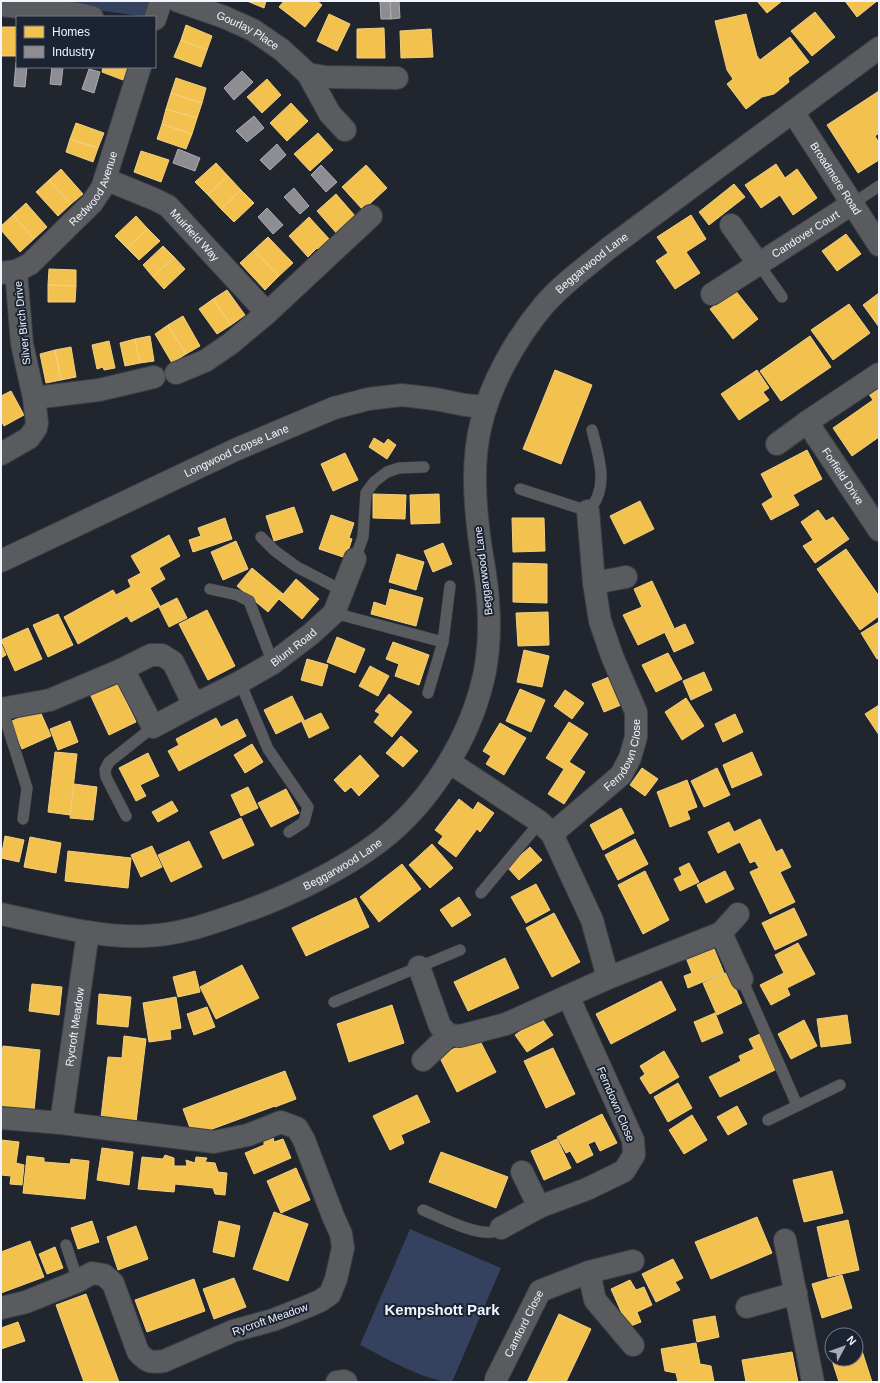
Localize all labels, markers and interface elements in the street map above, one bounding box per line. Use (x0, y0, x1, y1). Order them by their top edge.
street label: Gourlay Place (215, 9, 281, 52)
legend (16, 16, 156, 68)
text: Homes (52, 25, 90, 39)
text: Industry (52, 45, 95, 59)
street label: Broadmere Road (808, 140, 864, 217)
street label: Redwood Avenue (67, 150, 119, 228)
street label: Muirfield Way (168, 207, 222, 264)
street label: Candover Court (769, 208, 841, 260)
street label: Beggarwood Lane (553, 230, 630, 296)
street label: Silver Birch Drive (12, 280, 32, 366)
street label: Longwood Copse Lane (182, 422, 290, 479)
street label: Forfield Drive (820, 445, 866, 507)
street label: Beggarwood Lane (472, 526, 494, 616)
street label: Blunt Road (268, 626, 319, 669)
street label: Ferndown Close (601, 719, 642, 793)
street label: Beggarwood Lane (301, 836, 384, 892)
street label: Rycroft Meadow (63, 987, 86, 1067)
street label: Ferndown Close (595, 1065, 637, 1143)
street label: Camford Close (502, 1288, 546, 1359)
street label: Rycroft Meadow (230, 1300, 310, 1338)
district label: Kempshott Park (384, 1301, 500, 1318)
north arrow (824, 1327, 864, 1367)
text: N (844, 1334, 859, 1347)

